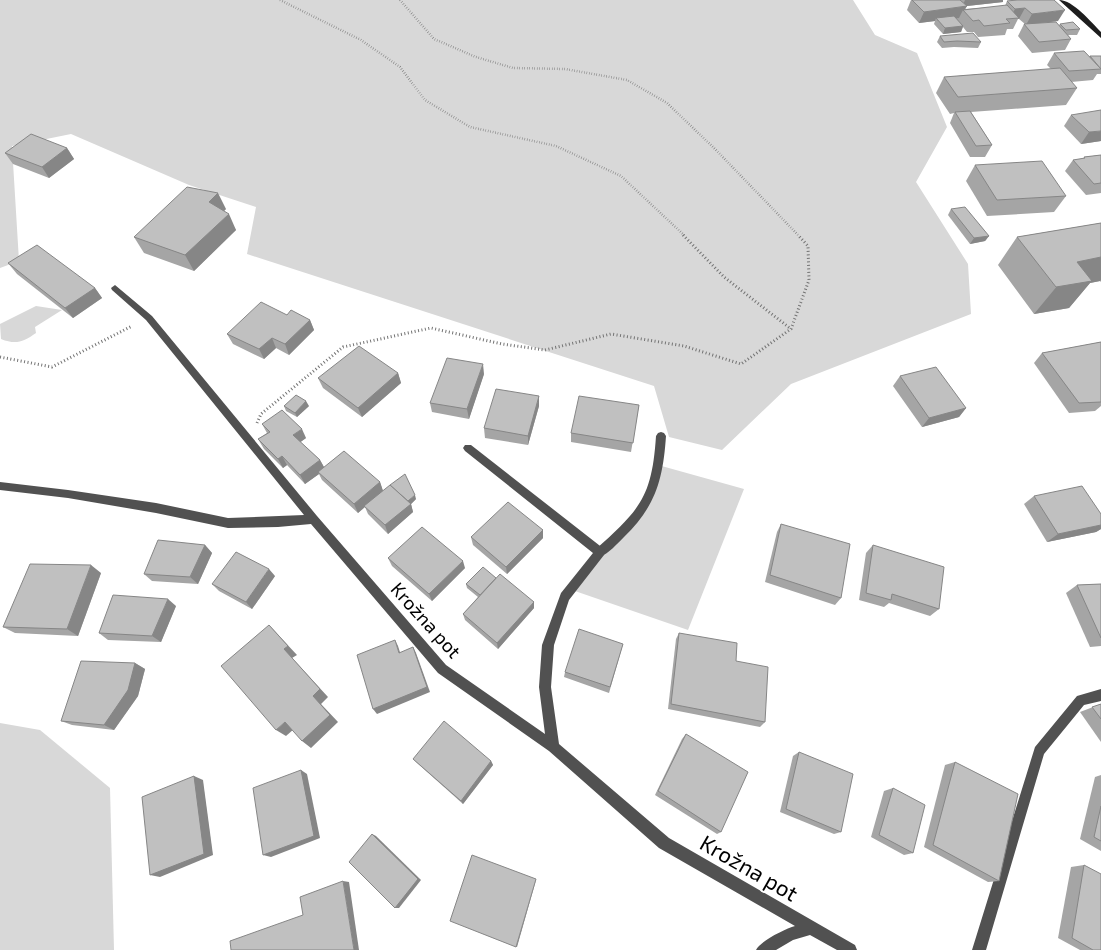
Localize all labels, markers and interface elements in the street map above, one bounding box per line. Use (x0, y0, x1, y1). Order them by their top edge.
street label: Krožna pot (386, 577, 466, 662)
street label: Krožna pot (696, 829, 803, 906)

